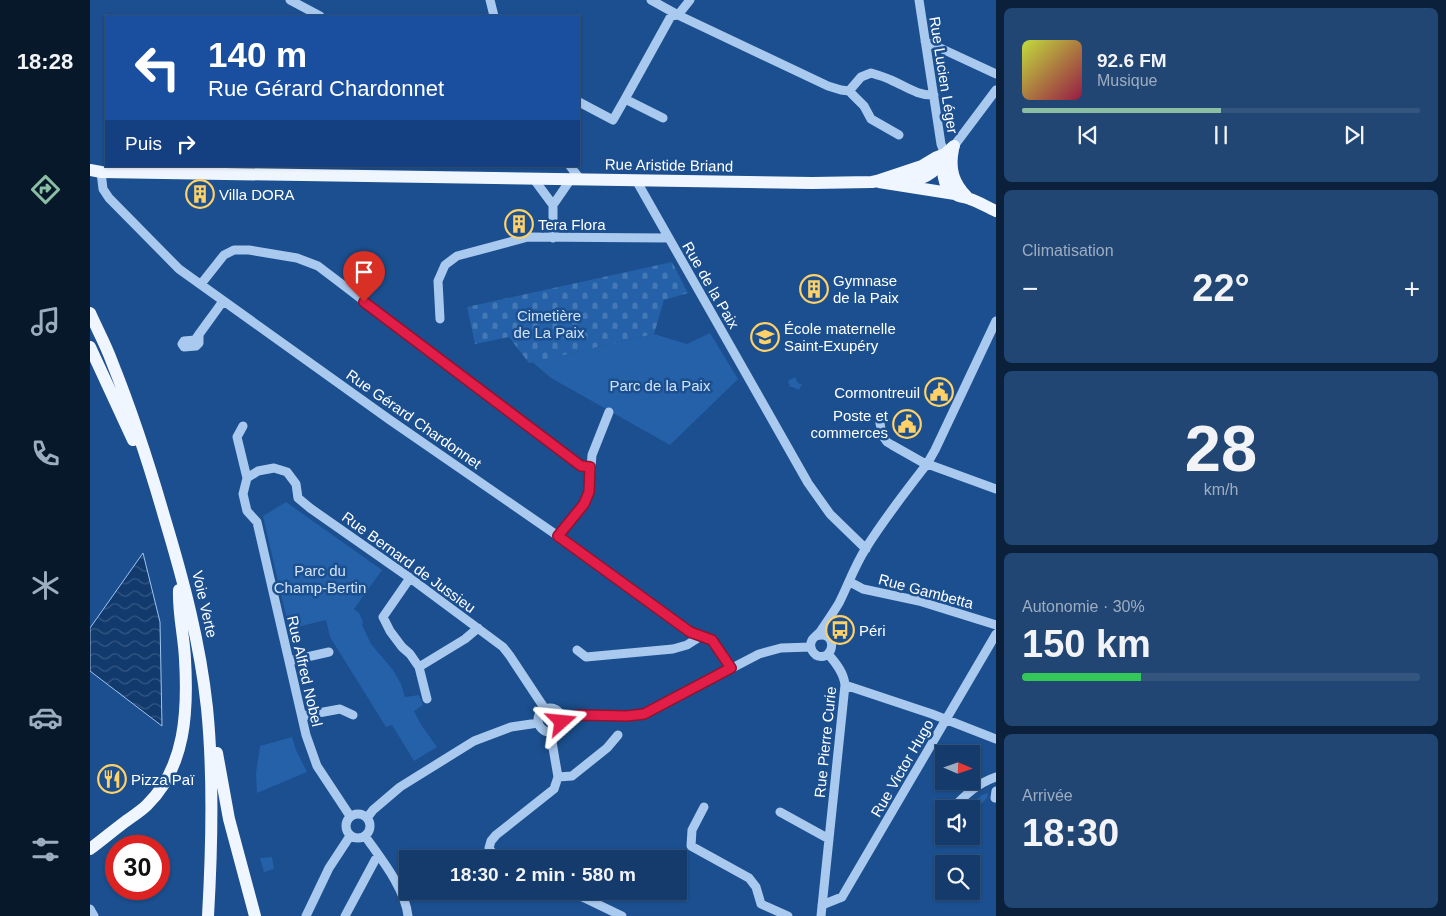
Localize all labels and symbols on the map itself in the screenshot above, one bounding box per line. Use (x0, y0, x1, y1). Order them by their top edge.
street label: Rue Lucien Léger (926, 15, 962, 135)
street label: Rue Aristide Briand (605, 155, 733, 175)
building icon: Villa DORA (185, 179, 215, 209)
place label: Villa DORA (219, 186, 295, 203)
building icon: Tera Flora (504, 209, 534, 239)
place label: Tera Flora (538, 216, 606, 233)
street label: Rue de la Paix (679, 239, 743, 332)
pin (343, 251, 385, 302)
place label: Gymnase de la Paix (833, 272, 899, 306)
building icon: Gymnase de la Paix (799, 274, 829, 304)
park label: Cimetière de La Paix (514, 307, 585, 341)
place label: École maternelle Saint-Exupéry (784, 320, 896, 354)
school or university icon: École maternelle Saint-Exupéry (750, 322, 780, 352)
street label: Rue Gérard Chardonnet (343, 366, 485, 473)
park label: Parc de la Paix (610, 377, 711, 394)
public building icon: Cormontreuil (924, 377, 954, 407)
place label: Cormontreuil (834, 384, 920, 401)
place label: Poste et commerces (810, 407, 889, 441)
public building icon: Poste et commerces (892, 409, 922, 439)
street label: Rue Bernard de Jussieu (339, 508, 479, 616)
park label: Parc du Champ-Bertin (274, 562, 366, 596)
street label: Voie Verte (189, 569, 221, 639)
street label: Rue Gambetta (877, 570, 976, 612)
street label: Rue Alfred Nobel (284, 614, 326, 728)
bus stop icon: Péri (825, 615, 855, 645)
place label: Péri (859, 622, 886, 639)
street label: Rue Pierre Curie (811, 686, 839, 798)
position arrow (535, 695, 587, 747)
street label: Rue Victor Hugo (867, 716, 937, 820)
north arrow (935, 745, 980, 790)
restaurant icon: Pizza Paï (97, 764, 127, 794)
place label: Pizza Paï (131, 771, 195, 788)
speed limit sign: 30 (105, 835, 170, 900)

